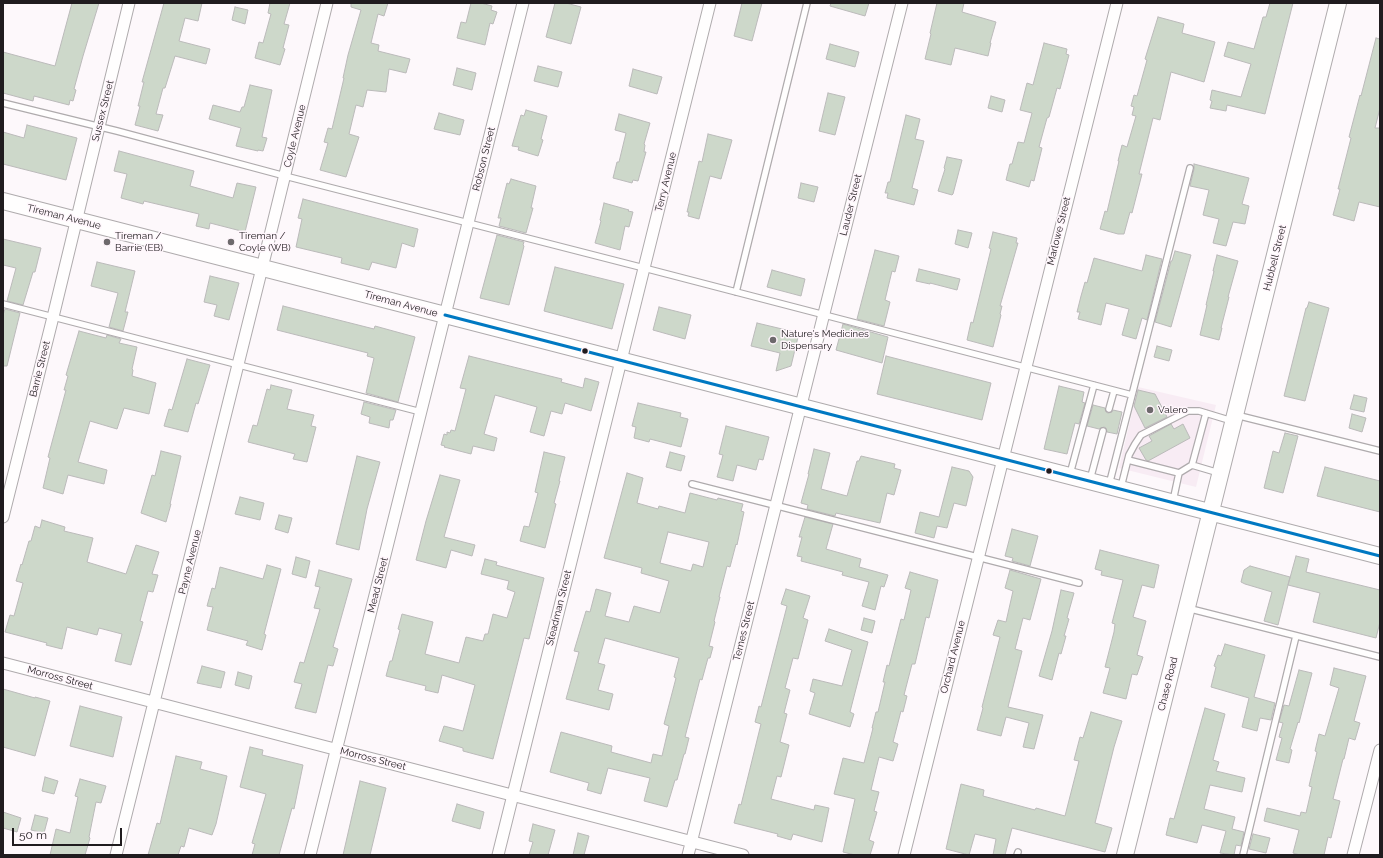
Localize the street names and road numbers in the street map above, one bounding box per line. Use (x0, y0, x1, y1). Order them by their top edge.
street label: Sussex Street (90, 79, 116, 143)
street label: Coyle Avenue (281, 103, 309, 169)
street label: Robson Street (470, 126, 498, 192)
street label: Terry Avenue (653, 151, 679, 213)
street label: Lauder Street (838, 173, 864, 237)
street label: Marlowe Street (1045, 195, 1073, 267)
street label: Tireman Avenue (26, 202, 102, 232)
street label: Hubbell Street (1261, 224, 1289, 292)
street label: Tireman Avenue (363, 288, 439, 320)
street label: Barrie Street (27, 340, 53, 398)
street label: Payne Avenue (176, 528, 204, 596)
street label: Mead Street (365, 556, 391, 614)
street label: Steadman Street (544, 569, 574, 647)
street label: Ternes Street (731, 600, 757, 662)
street label: Orchard Avenue (938, 619, 968, 695)
street label: Chase Road (1155, 656, 1181, 712)
street label: Morross Street (26, 663, 94, 693)
street label: Morross Street (339, 745, 407, 773)

